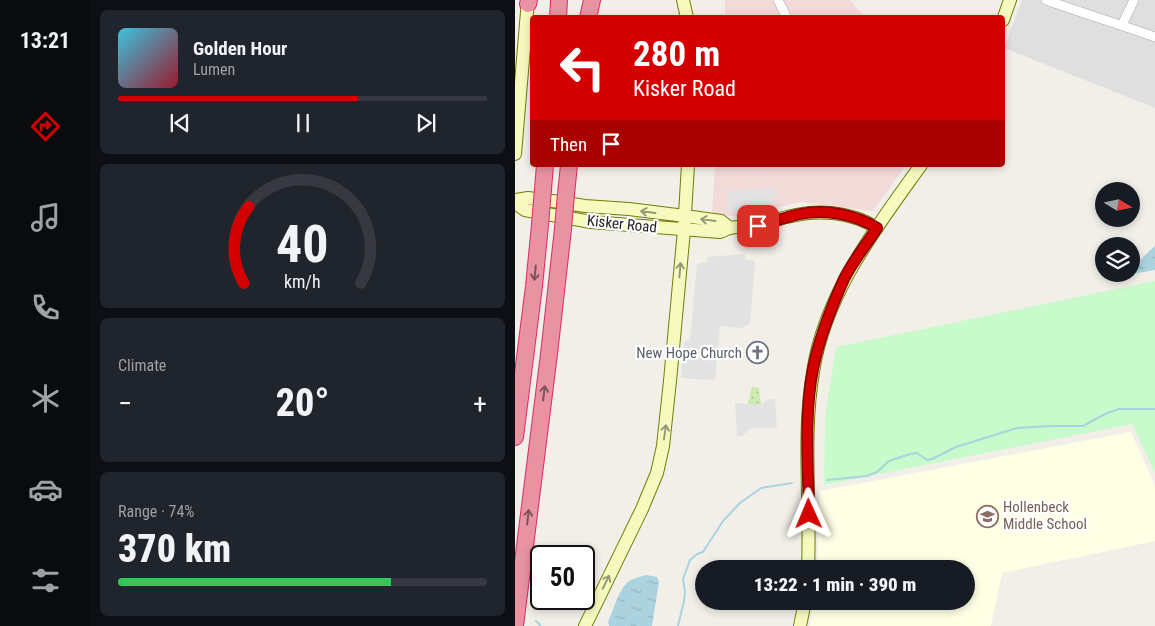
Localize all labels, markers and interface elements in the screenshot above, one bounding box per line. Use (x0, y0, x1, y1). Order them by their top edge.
text: 13:21 (20, 28, 70, 53)
text: 280 m (633, 34, 720, 75)
icon: left (550, 35, 615, 100)
text: Golden Hour (193, 37, 287, 60)
text: Lumen (193, 60, 235, 79)
text: Kisker Road (633, 76, 736, 101)
icon: directions (28, 109, 63, 144)
icon: previous (166, 109, 194, 137)
icon: pause (289, 109, 317, 137)
icon: next (412, 109, 440, 137)
icon: arrive (597, 130, 625, 158)
text: Then (550, 133, 587, 156)
north arrow (1095, 182, 1140, 228)
map controls (1095, 182, 1140, 282)
icon: music (28, 200, 63, 235)
pin (737, 205, 779, 247)
one-way arrow (641, 207, 657, 217)
street label: Kisker Road (586, 211, 658, 237)
icon: arrive (744, 212, 772, 240)
text: 40 (276, 214, 329, 275)
one-way arrow (701, 214, 717, 224)
button: layers (1095, 237, 1140, 282)
one-way arrow (675, 262, 685, 278)
one-way arrow (530, 265, 540, 281)
text: km/h (284, 271, 321, 292)
icon: phone (28, 290, 63, 325)
church icon: New Hope Church (746, 341, 770, 365)
place label: New Hope Church (636, 344, 742, 362)
text: Climate (118, 356, 166, 375)
icon: climate (28, 381, 63, 416)
text: 20° (276, 381, 329, 425)
one-way arrow (539, 385, 549, 401)
text: − (118, 387, 132, 420)
text: + (473, 387, 487, 420)
one-way arrow (660, 424, 670, 440)
icon: car (28, 472, 63, 507)
position arrow (782, 487, 834, 539)
place label: Hollenbeck Middle School (1003, 498, 1087, 533)
text: Range · 74% (118, 502, 194, 521)
school or university icon: Hollenbeck Middle School (975, 504, 999, 528)
one-way arrow (523, 509, 533, 525)
text: 370 km (118, 527, 231, 571)
speed limit sign: 50 (530, 545, 595, 610)
icon: filters (28, 563, 63, 598)
text: 13:22 · 1 min · 390 m (754, 573, 916, 596)
one-way arrow (602, 575, 611, 590)

